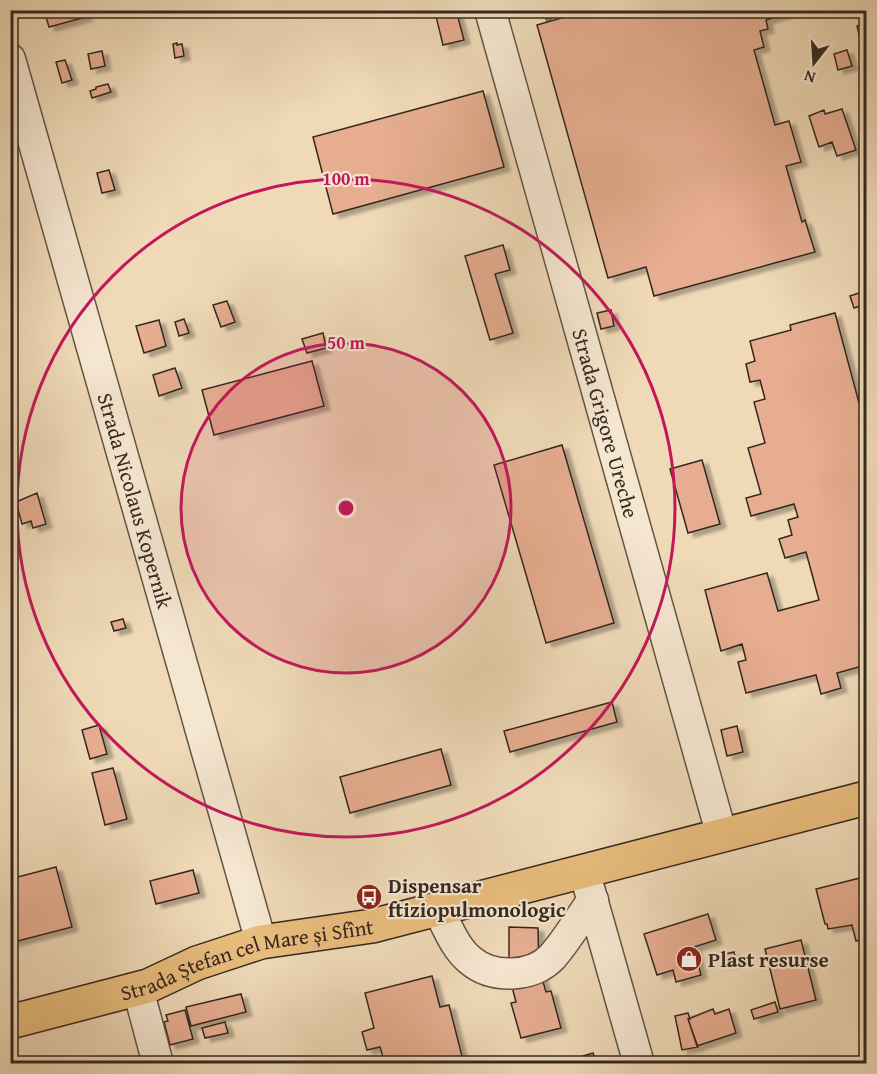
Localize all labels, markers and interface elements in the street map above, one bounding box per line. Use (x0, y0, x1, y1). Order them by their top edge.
north arrow (784, 33, 844, 93)
text: N (801, 64, 818, 90)
text: 100 m (322, 165, 370, 192)
street label: Strada Grigore Ureche (565, 325, 647, 521)
text: 50 m (327, 329, 366, 356)
street label: Strada Nicolaus Kopernik (90, 389, 181, 612)
centre of rings (336, 498, 356, 518)
place label: Dispensar ftiziopulmonologic (388, 870, 566, 925)
bus stop icon: Dispensar ftiziopulmonologic (354, 882, 384, 912)
street label: Strada Ștefan cel Mare și Sfînt (117, 910, 376, 1008)
shop icon: Plast resurse (674, 944, 704, 974)
place label: Plast resurse (708, 944, 829, 975)

